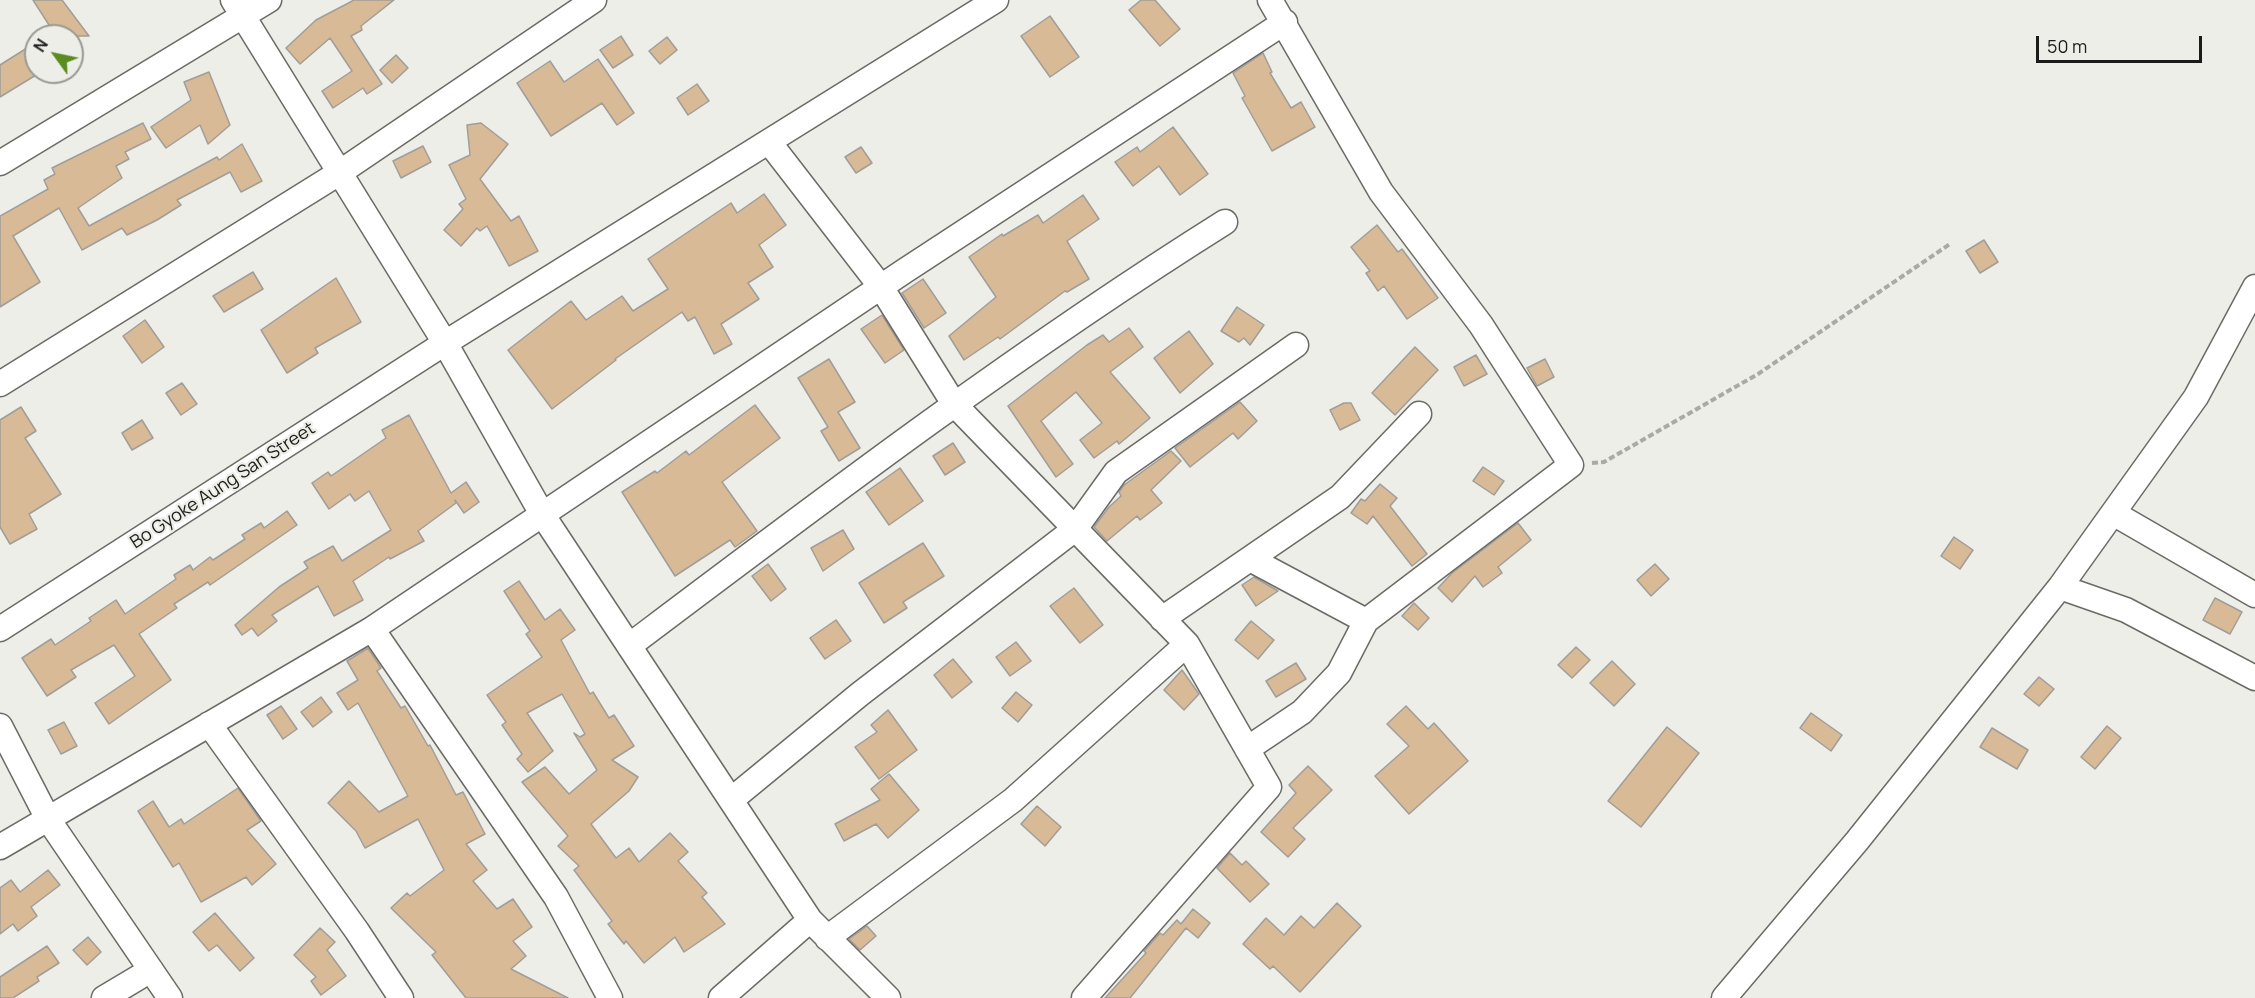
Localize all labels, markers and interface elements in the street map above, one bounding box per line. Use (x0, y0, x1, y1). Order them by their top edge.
north arrow (24, 24, 84, 84)
scale bar (2039, 24, 2206, 62)
text: N (28, 34, 53, 56)
text: 50 m (2047, 34, 2087, 58)
street label: Bo Gyoke Aung San Street (127, 418, 319, 554)

